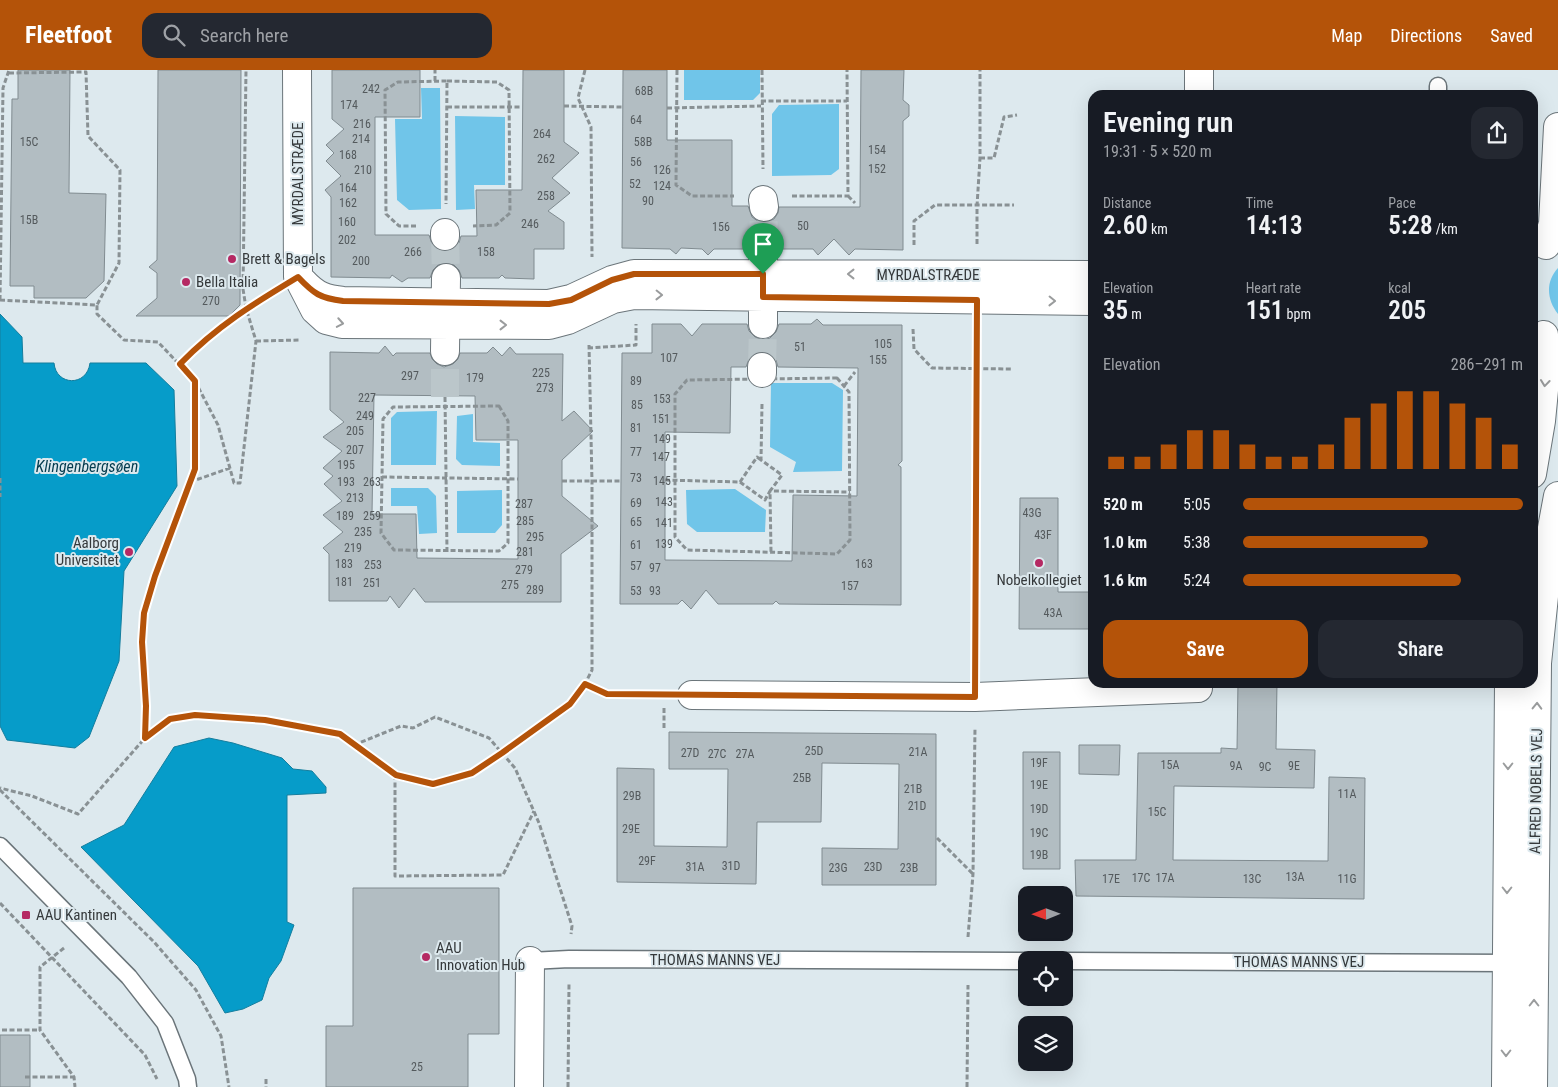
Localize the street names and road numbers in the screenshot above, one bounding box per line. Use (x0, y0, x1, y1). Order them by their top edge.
street label: MYRDALSTRÆDE (289, 123, 307, 225)
street label: MYRDALSTRÆDE (877, 266, 979, 284)
street label: ALFRED NOBELS VEJ (1526, 728, 1546, 854)
street label: THOMAS MANNS VEJ (650, 951, 780, 969)
street label: THOMAS MANNS VEJ (1234, 953, 1364, 971)

